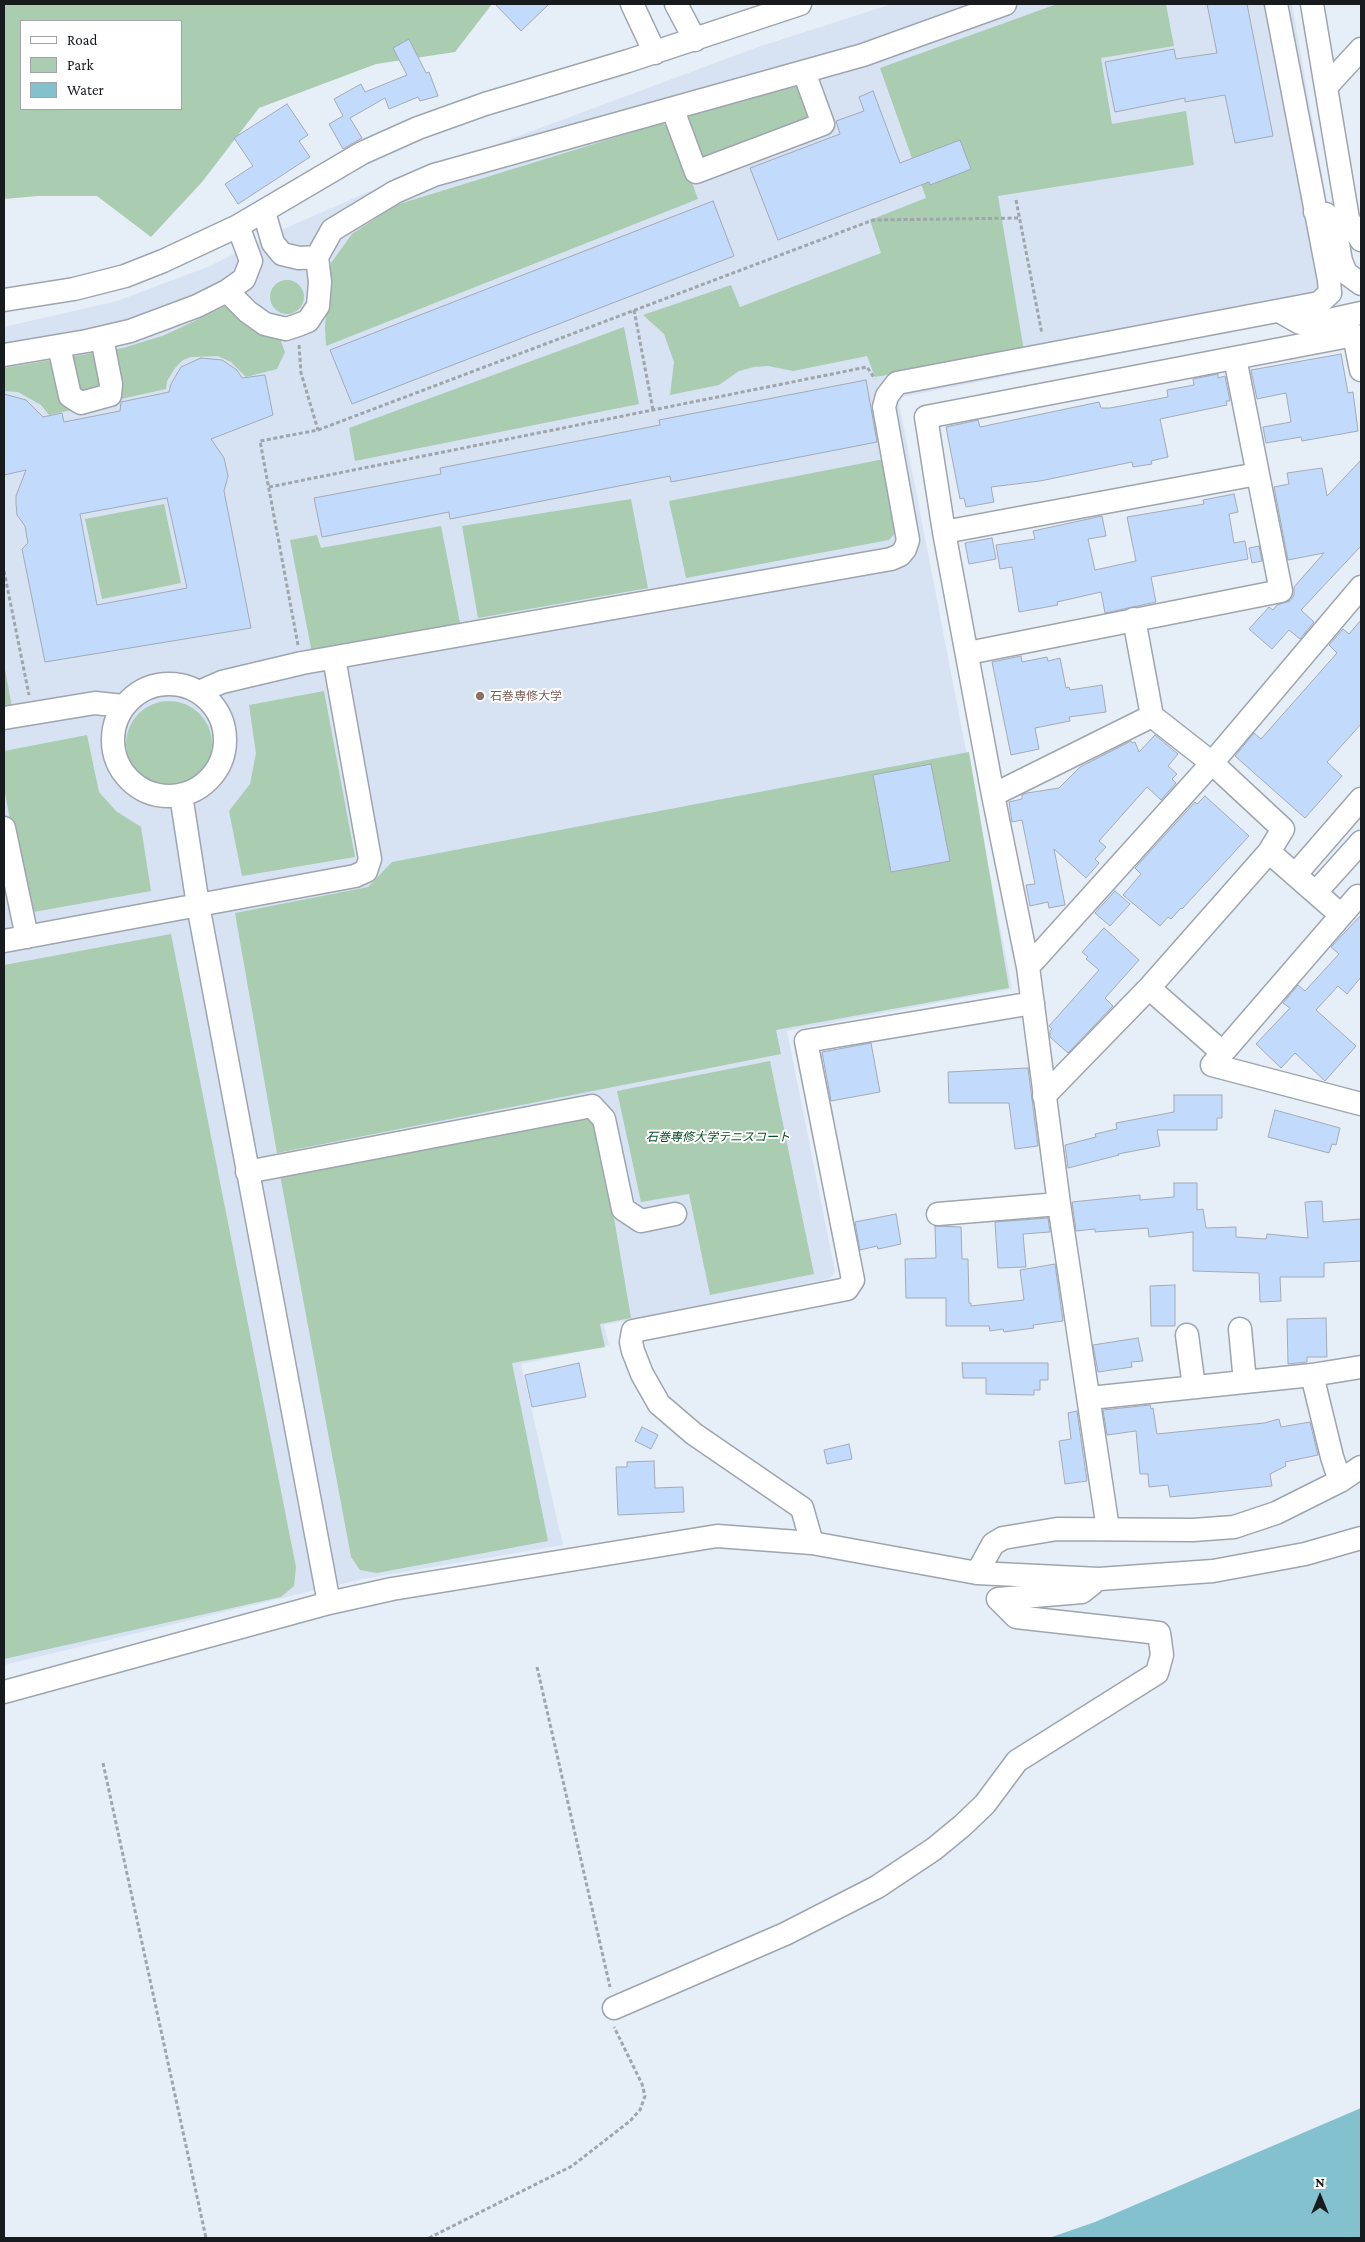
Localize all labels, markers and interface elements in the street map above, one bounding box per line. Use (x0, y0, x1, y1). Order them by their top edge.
legend (20, 20, 182, 110)
text: Road (67, 32, 97, 48)
text: Park (67, 57, 94, 73)
text: Water (67, 82, 104, 98)
place label: 石巻専修大学 (490, 689, 562, 703)
marker: 石巻専修大学 (474, 690, 486, 702)
park label: 石巻専修大学テニスコート (646, 1130, 790, 1144)
north arrow (1295, 2172, 1345, 2222)
text: N (1315, 2174, 1325, 2190)

